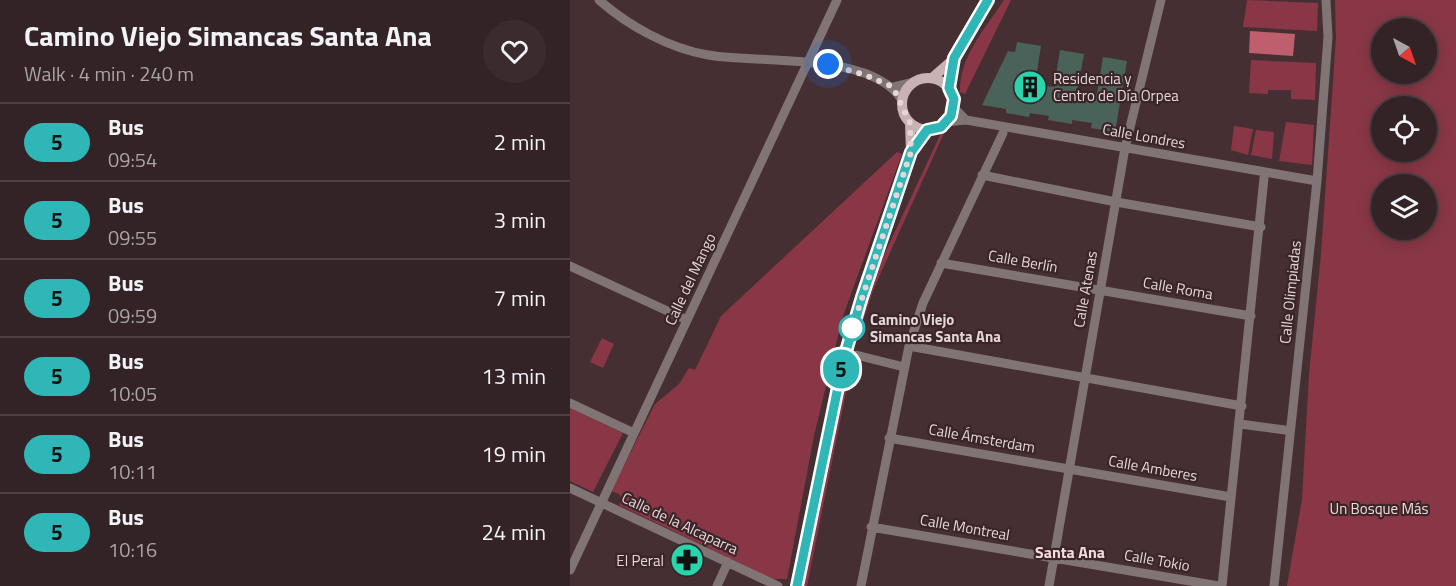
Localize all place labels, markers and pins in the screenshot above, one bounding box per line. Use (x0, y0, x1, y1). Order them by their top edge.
place label: Residencia y Centro de Día Orpea (1053, 67, 1179, 107)
building icon: Residencia y Centro de Día Orpea (1012, 69, 1048, 105)
place label: Camino Viejo Simancas Santa Ana (870, 308, 1001, 348)
marker: Camino Viejo Simancas Santa Ana (839, 315, 865, 341)
pharmacy icon: El Peral (669, 542, 705, 578)
place label: El Peral (616, 549, 664, 572)

